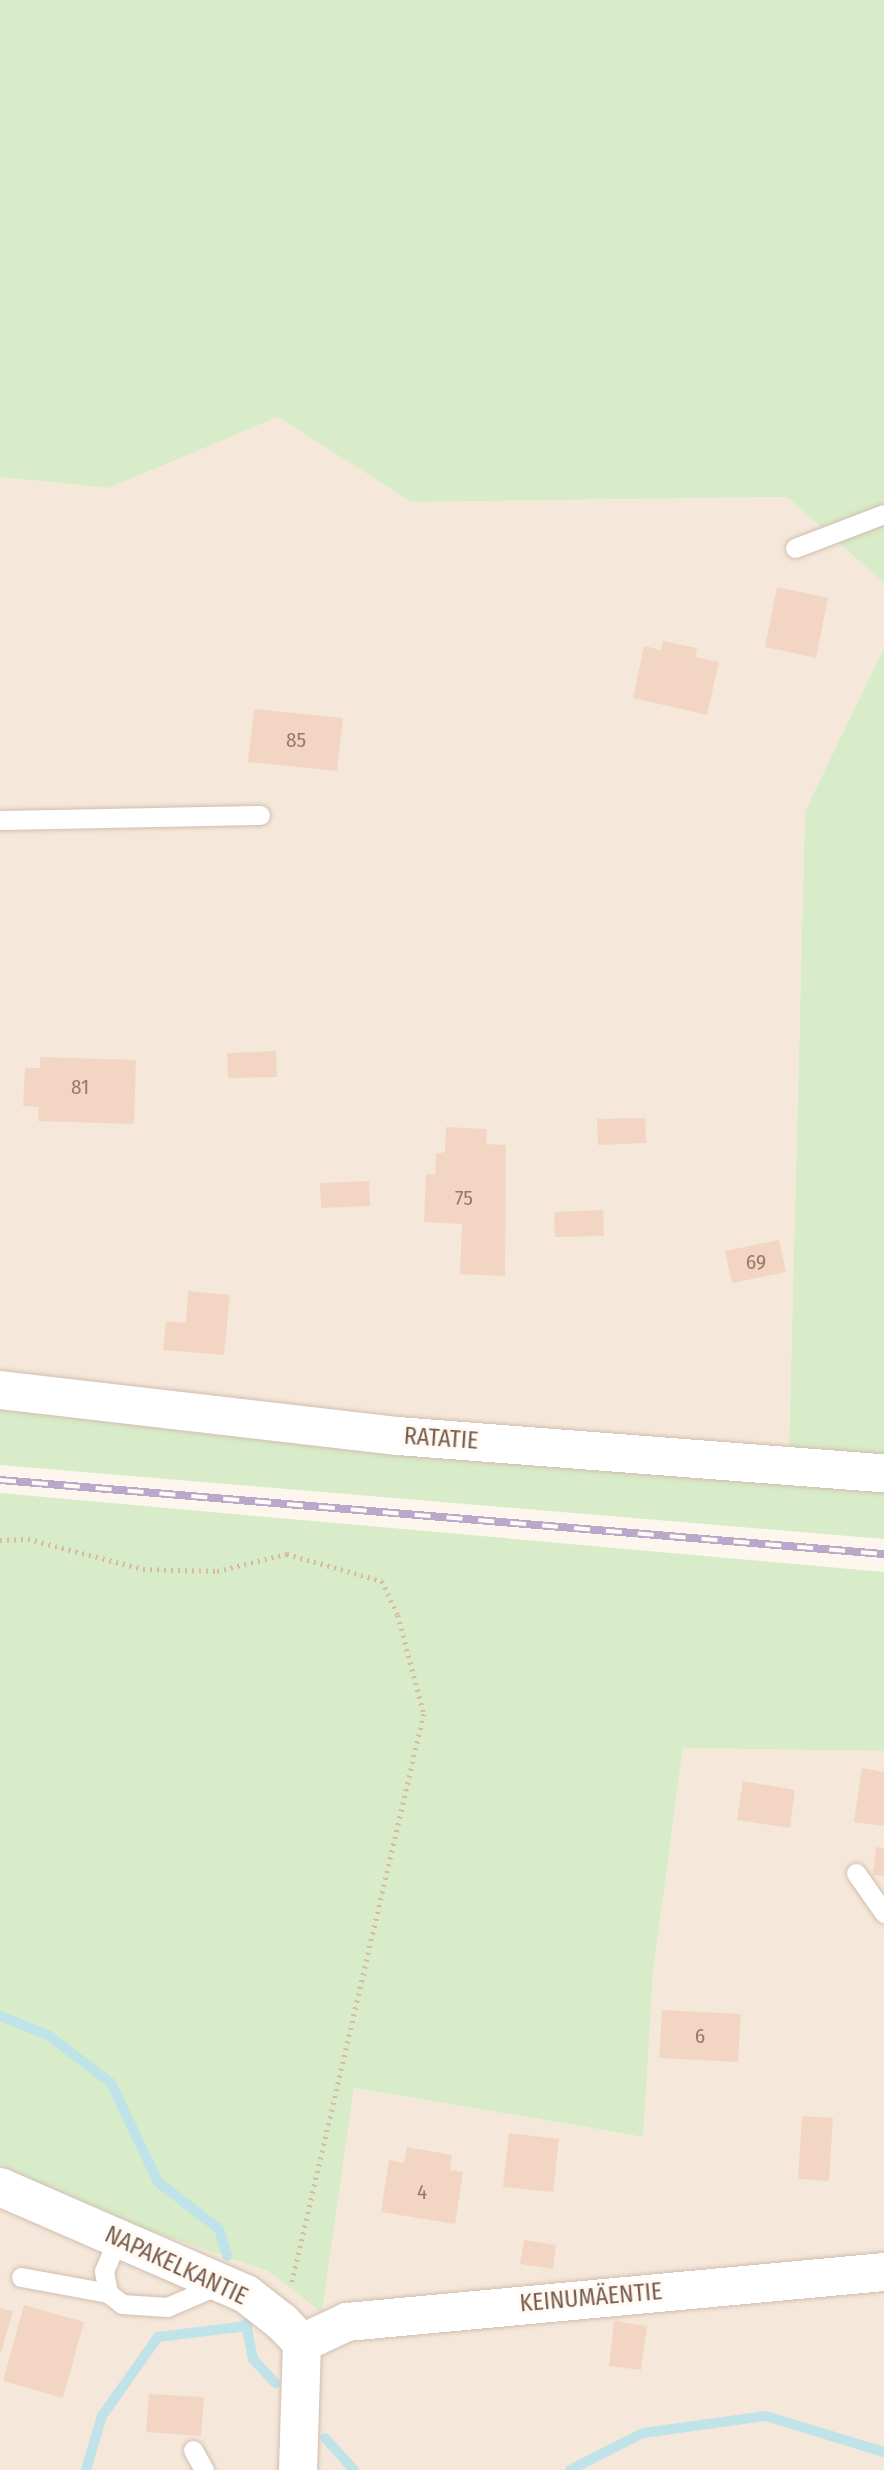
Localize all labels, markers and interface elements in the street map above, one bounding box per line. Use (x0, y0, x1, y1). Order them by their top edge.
house number: 85 (286, 727, 306, 753)
house number: 81 (71, 1074, 89, 1100)
house number: 75 (455, 1185, 473, 1211)
house number: 69 (746, 1249, 766, 1275)
street label: RATATIE (403, 1422, 479, 1456)
house number: 6 (695, 2023, 705, 2049)
house number: 4 (417, 2179, 427, 2205)
street label: NAPAKELKANTIE (100, 2220, 252, 2312)
street label: KEINUMÄENTIE (518, 2277, 664, 2319)

